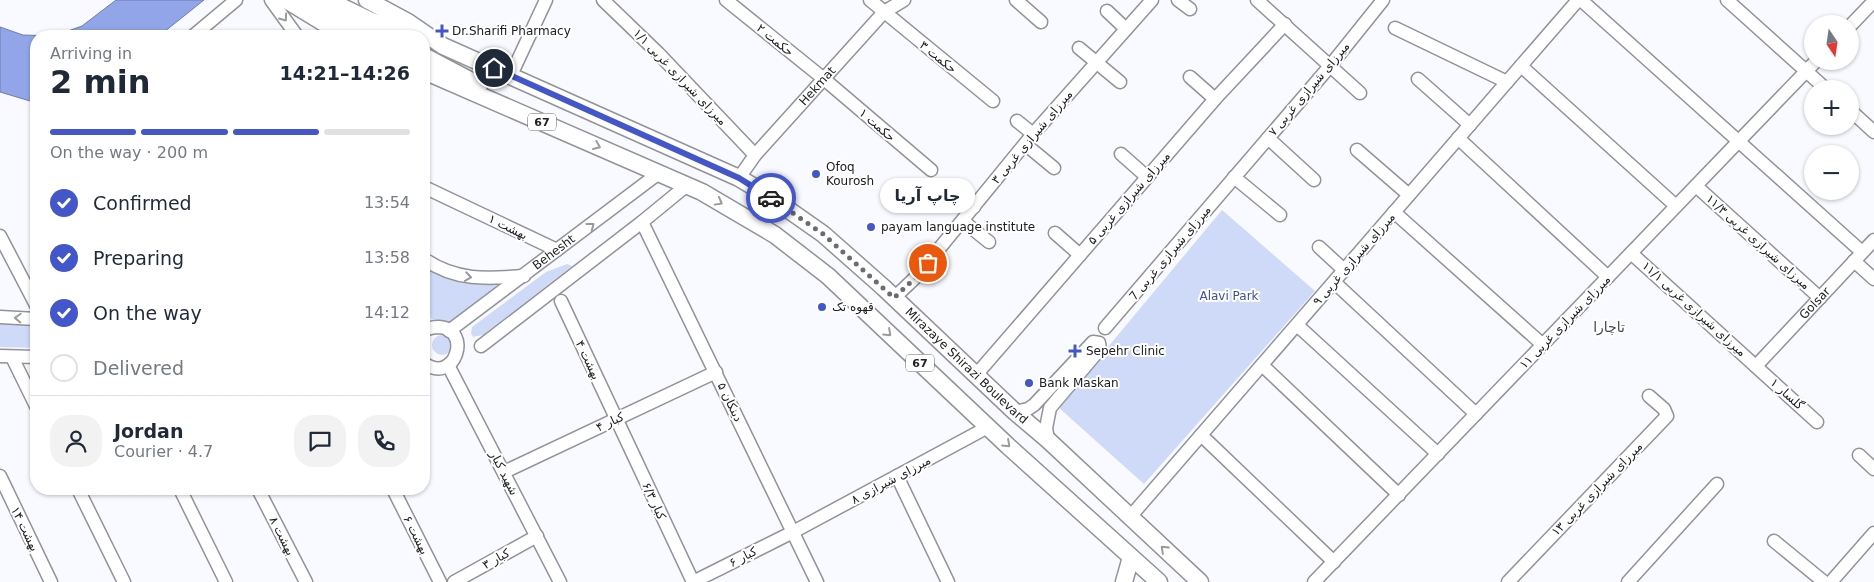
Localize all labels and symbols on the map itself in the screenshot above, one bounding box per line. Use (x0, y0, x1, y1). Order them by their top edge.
one-way arrow (278, 12, 287, 22)
north arrow (1804, 15, 1859, 70)
street label: ۲ حکمت (754, 21, 796, 59)
place label: Dr.Sharifi Pharmacy (452, 24, 571, 38)
marker: Dr.Sharifi Pharmacy (436, 25, 448, 37)
street label: ۱/۱ میرزای شیرازی غربی (630, 26, 730, 129)
street label: ۳ حکمت (917, 38, 959, 76)
street label: ۷ میرزای شیرازی غربی (1266, 39, 1353, 139)
pin (473, 47, 515, 89)
street label: Hekmat (796, 64, 838, 108)
street label: ۳ میرزای شیرازی غربی (989, 87, 1076, 187)
street label: ۱ حکمت (856, 106, 898, 144)
road number: 67 (528, 114, 556, 130)
one-way arrow (592, 140, 601, 151)
street label: ۵ میرزای شیرازی غربی (1085, 149, 1174, 248)
place label: Ofoq Kourosh (826, 160, 874, 188)
marker: Ofoq Kourosh (810, 168, 822, 180)
courier (746, 173, 796, 223)
callout: چاپ آریا (880, 178, 976, 213)
street label: میرزای شیرازی غربی ۱۱/۳ (1702, 192, 1813, 293)
one-way arrow (714, 196, 723, 206)
street label: میرزای شیرازی غربی 7 (1126, 203, 1214, 304)
street label: میرزای شیرازی غربی ۹ (1310, 210, 1399, 309)
street label: ۱ بهشت (486, 212, 530, 242)
place label: payam language institute (881, 220, 1035, 234)
marker: payam language institute (865, 221, 877, 233)
one-way arrow (585, 223, 594, 231)
street label: Behesht (530, 232, 578, 273)
pin (907, 242, 949, 284)
street label: میرزای شیرازی غربی ۱۱/۱ (1638, 259, 1749, 360)
one-way arrow (464, 271, 473, 281)
street label: میرزای شیرازی غربی ۱۱ (1517, 272, 1614, 372)
street label: Golsar (1796, 284, 1833, 322)
park label: Alavi Park (1199, 289, 1259, 303)
place label: قهوه تک (832, 300, 874, 315)
marker: قهوه تک (816, 301, 828, 313)
street label: Mirazaye Shirazi Boulevard (902, 305, 1031, 427)
one-way arrow (14, 313, 22, 323)
district label: تاچارا (1593, 319, 1625, 336)
one-way arrow (883, 327, 892, 336)
street label: ۴ بهشت (573, 338, 603, 382)
marker: Sepehr Clinic (1068, 344, 1082, 358)
place label: Sepehr Clinic (1086, 344, 1165, 358)
road number: 67 (906, 354, 934, 372)
street label: گلسار ۱ (1767, 375, 1807, 414)
place label: Bank Maskan (1039, 376, 1119, 390)
marker: Bank Maskan (1023, 377, 1035, 389)
street label: ۵ دینکان (715, 380, 745, 424)
street label: ۴ کبار (594, 409, 627, 435)
one-way arrow (1001, 439, 1010, 448)
street label: ۱۳ میرزای شیرازی غربی (1549, 439, 1646, 539)
street label: شهید کبار (485, 447, 521, 498)
street label: ۸ میرزای شیرازی (849, 453, 934, 508)
street label: ۶/۳ کبار (638, 480, 669, 523)
street label: ۱۴ بهشت (8, 504, 42, 554)
street label: ۶ بهشت (400, 513, 432, 557)
street label: ۸ بهشت (266, 514, 298, 558)
street label: ۶ کبار (727, 544, 760, 571)
street label: ۳ کبار (480, 546, 513, 573)
one-way arrow (1161, 546, 1170, 555)

